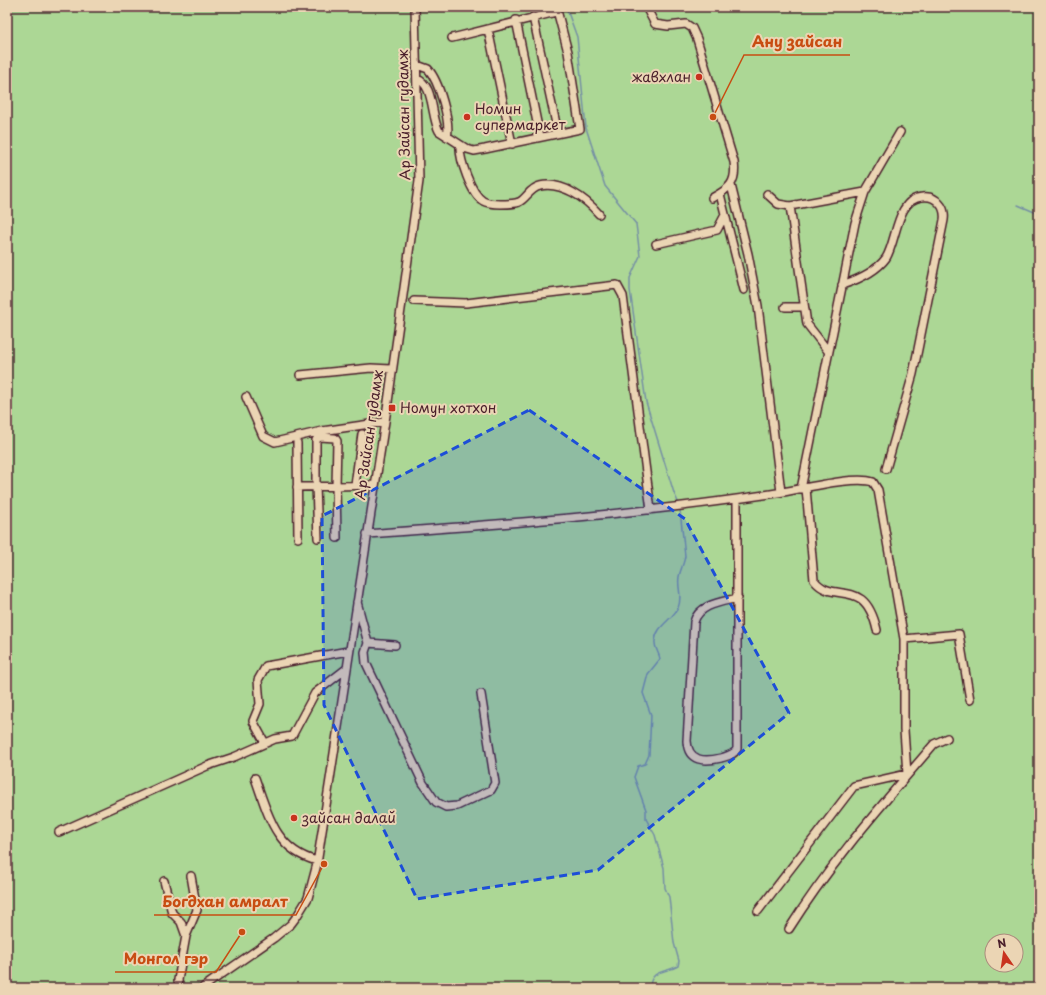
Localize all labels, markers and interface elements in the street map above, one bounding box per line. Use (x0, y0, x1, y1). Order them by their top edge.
callout: Ану зайсан (744, 28, 850, 55)
text: Ану зайсан (752, 29, 842, 52)
street label: Ар Зайсан гудамж (392, 49, 415, 181)
place label: жавхлан (631, 66, 691, 87)
marker: жавхлан (694, 72, 704, 82)
place label: Номин супермаркет (475, 98, 566, 135)
marker: Номин супермаркет (462, 112, 472, 122)
street label: Ар Зайсан гудамж (349, 368, 388, 501)
place label: Номун хотхон (400, 397, 497, 418)
marker: Номун хотхон (387, 403, 397, 413)
place label: зайсан далай (301, 807, 396, 828)
marker: зайсан далай (289, 813, 299, 823)
callout: Богдхан амралт (154, 888, 296, 915)
text: Богдхан амралт (162, 889, 288, 912)
north arrow (984, 933, 1024, 973)
text: N (995, 933, 1008, 952)
callout: Монгол гэр (115, 945, 216, 972)
text: Монгол гэр (124, 946, 208, 969)

